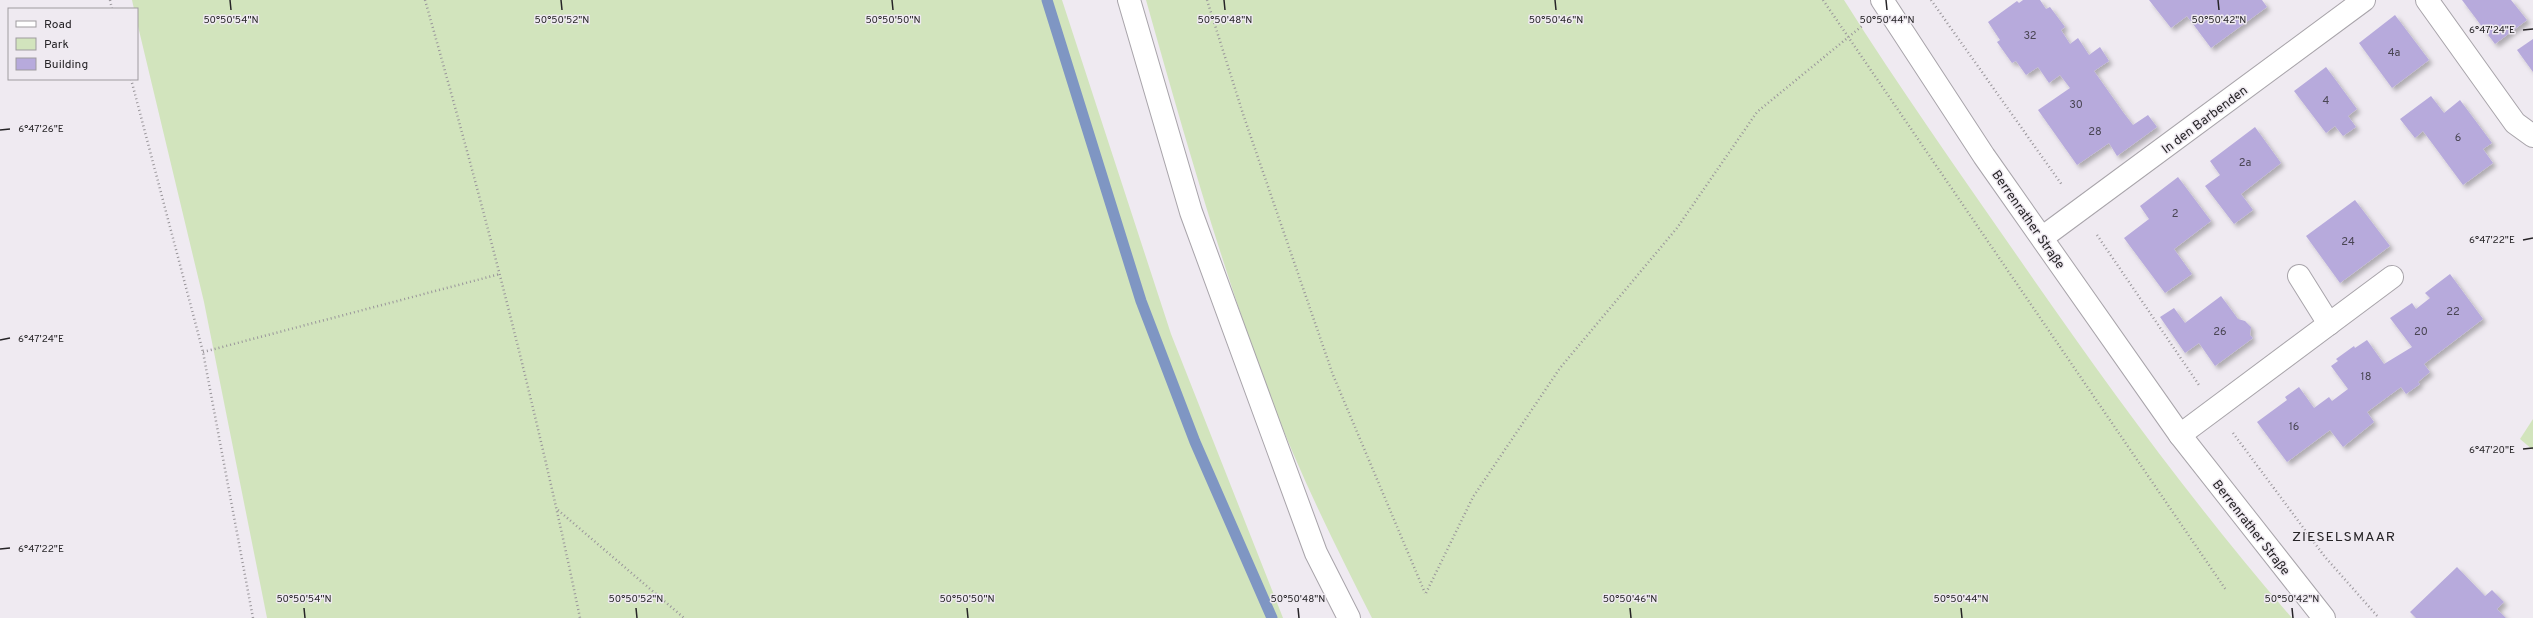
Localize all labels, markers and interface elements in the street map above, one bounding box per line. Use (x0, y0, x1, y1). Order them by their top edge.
legend (8, 8, 138, 80)
text: 50°50'54"N (203, 14, 259, 27)
text: 50°50'52"N (535, 14, 589, 27)
text: 50°50'50"N (865, 14, 921, 27)
text: 50°50'48"N (1198, 14, 1252, 27)
text: 50°50'46"N (1529, 14, 1583, 27)
text: 50°50'44"N (1860, 14, 1914, 27)
text: 50°50'42"N (2192, 14, 2246, 27)
text: Road (44, 17, 72, 33)
text: 6°47'24"E (2469, 24, 2515, 37)
house number: 32 (2023, 29, 2037, 43)
text: Park (44, 37, 69, 53)
house number: 4a (2388, 46, 2401, 60)
text: Building (44, 57, 88, 73)
street label: In den Barbenden (2159, 83, 2251, 158)
house number: 4 (2323, 94, 2330, 108)
house number: 30 (2069, 98, 2083, 112)
text: 6°47'26"E (18, 123, 64, 136)
house number: 28 (2088, 125, 2102, 139)
house number: 6 (2455, 131, 2461, 145)
house number: 2a (2239, 156, 2251, 170)
street label: Berrenrather Straße (1987, 168, 2067, 273)
house number: 2 (2172, 207, 2178, 221)
text: 6°47'22"E (2469, 234, 2515, 247)
house number: 24 (2341, 235, 2355, 249)
house number: 22 (2446, 305, 2460, 319)
house number: 26 (2213, 325, 2227, 339)
house number: 20 (2414, 325, 2428, 339)
text: 6°47'24"E (18, 333, 64, 346)
house number: 18 (2361, 370, 2371, 384)
house number: 16 (2289, 420, 2299, 434)
text: 6°47'20"E (2469, 444, 2515, 457)
street label: Berrenrather Straße (2208, 477, 2293, 579)
district label: ZIESELSMAAR (2292, 529, 2396, 546)
text: 6°47'22"E (18, 543, 64, 556)
text: 50°50'54"N (276, 593, 332, 606)
text: 50°50'52"N (609, 593, 663, 606)
text: 50°50'50"N (939, 593, 995, 606)
text: 50°50'48"N (1271, 593, 1325, 606)
text: 50°50'46"N (1603, 593, 1657, 606)
text: 50°50'44"N (1934, 593, 1988, 606)
text: 50°50'42"N (2265, 593, 2319, 606)

